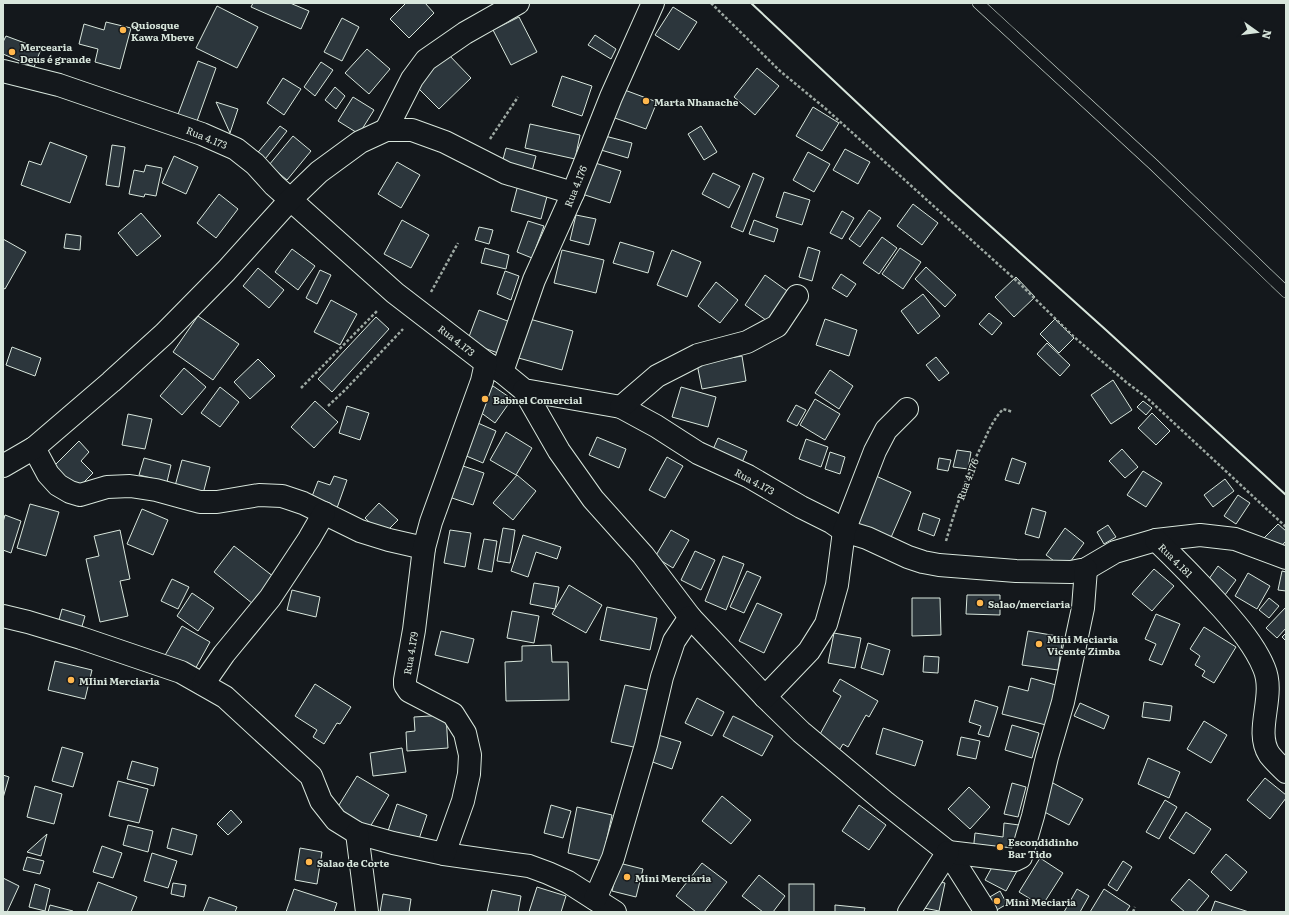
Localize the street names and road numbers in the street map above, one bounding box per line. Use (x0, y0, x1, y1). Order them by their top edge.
street label: Rua 4.173 (184, 122, 230, 152)
street label: Rua 4.176 (560, 162, 590, 209)
street label: Rua 4.173 (435, 321, 479, 359)
street label: Rua 4.176 (952, 455, 982, 502)
street label: Rua 4.173 (732, 464, 778, 498)
street label: Rua 4.181 (1155, 539, 1197, 581)
street label: Rua 4.179 (399, 630, 421, 676)

